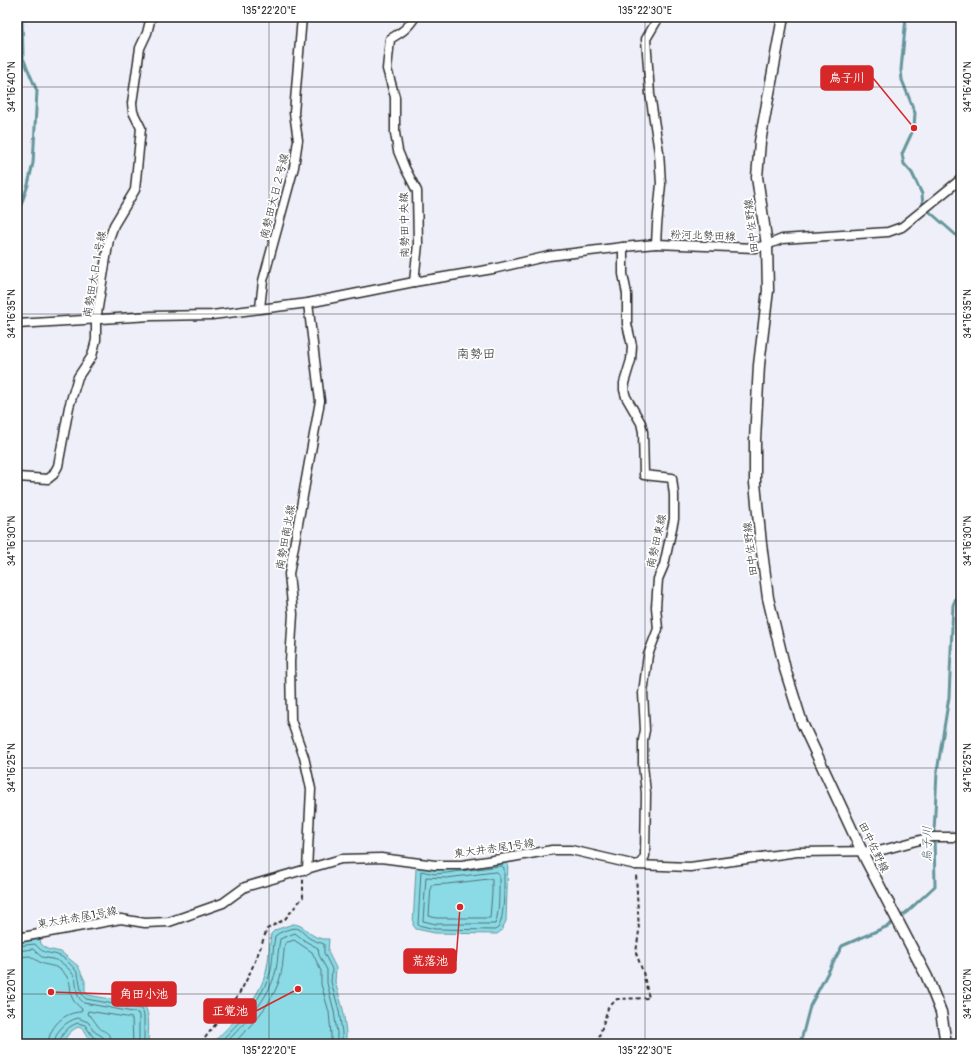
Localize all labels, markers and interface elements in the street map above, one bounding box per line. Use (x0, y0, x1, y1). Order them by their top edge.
text: 135°22'20"E (242, 5, 296, 17)
text: 135°22'30"E (618, 5, 672, 17)
text: 34°16'40"N (6, 61, 18, 112)
text: 34°16'40"N (962, 61, 974, 112)
callout: 烏子川 (821, 66, 873, 90)
text: 烏子川 (829, 71, 865, 86)
street label: 南勢田大日２号線 (258, 152, 291, 240)
street label: 南勢田中央線 (397, 192, 412, 258)
street label: 田中佐野線 (742, 198, 761, 254)
street label: 粉河北勢田線 (670, 228, 736, 243)
street label: 南勢田大日１号線 (80, 230, 109, 319)
text: 34°16'35"N (6, 289, 18, 339)
text: 34°16'35"N (962, 289, 974, 339)
district label: 南勢田 (456, 346, 496, 362)
street label: 南勢田南北線 (273, 503, 298, 571)
street label: 南勢田東線 (644, 513, 669, 569)
text: 34°16'30"N (6, 515, 18, 566)
text: 34°16'30"N (962, 515, 974, 566)
street label: 田中佐野線 (741, 521, 760, 577)
text: 34°16'25"N (6, 743, 18, 793)
text: 34°16'25"N (962, 743, 974, 793)
street label: 田中佐野線 (856, 820, 891, 875)
water label: 烏子川 (920, 826, 935, 862)
street label: 東大井赤尾1号線 (453, 836, 535, 861)
street label: 東大井赤尾1号線 (36, 904, 118, 931)
callout: 荒落池 (404, 949, 456, 973)
text: 荒落池 (412, 954, 448, 969)
text: 34°16'20"N (6, 968, 18, 1019)
text: 34°16'20"N (962, 968, 974, 1019)
callout: 角田小池 (112, 982, 176, 1006)
text: 角田小池 (120, 987, 168, 1002)
callout: 正覚池 (204, 999, 256, 1023)
text: 正覚池 (212, 1004, 248, 1019)
text: 135°22'20"E (242, 1045, 296, 1057)
text: 135°22'30"E (618, 1045, 672, 1057)

